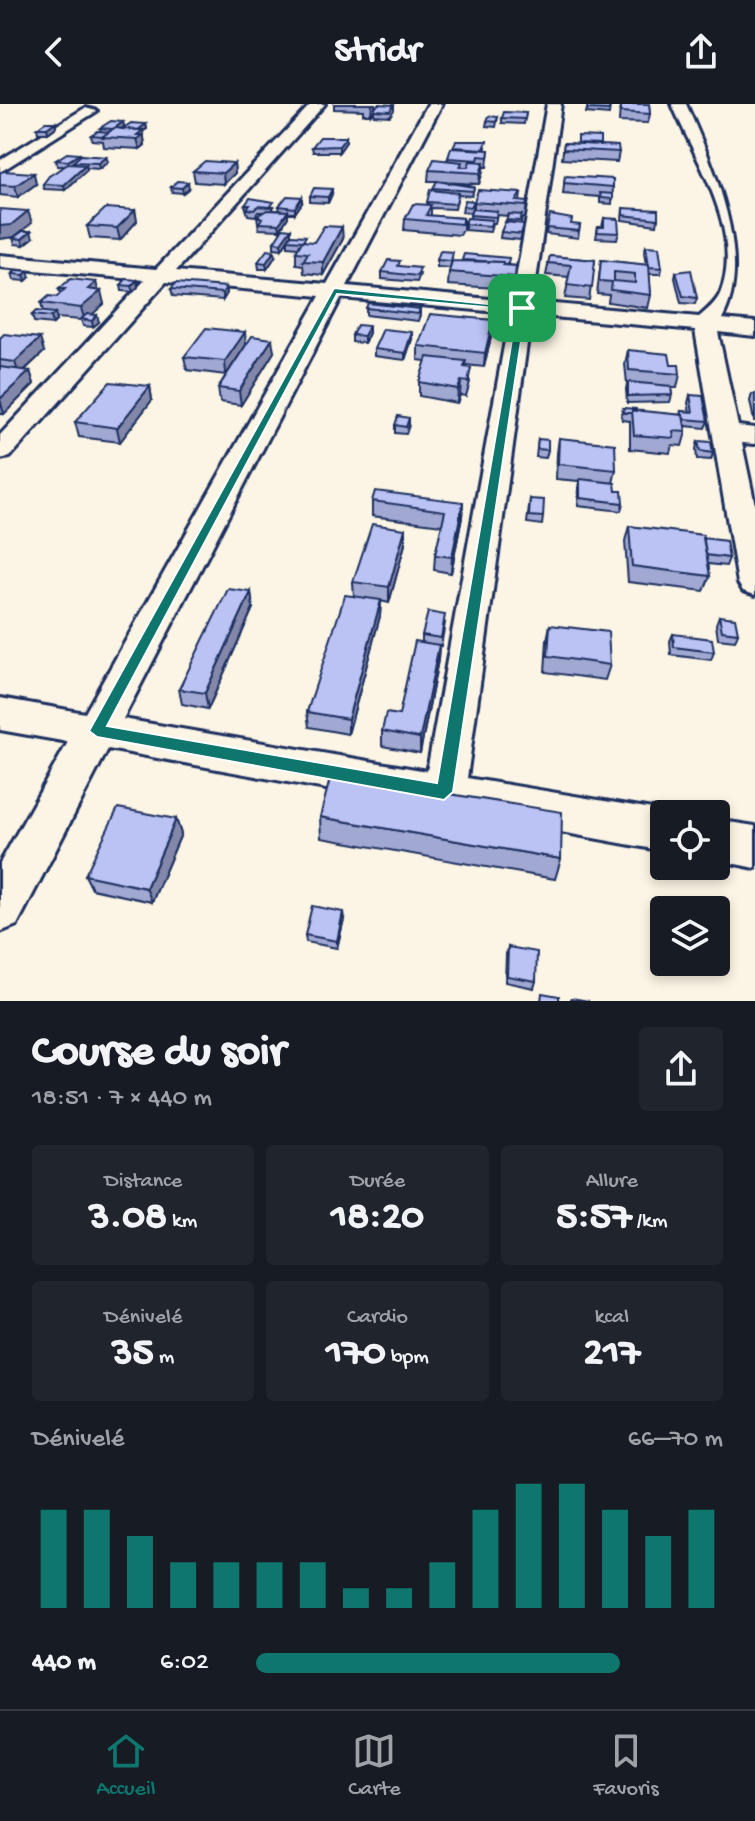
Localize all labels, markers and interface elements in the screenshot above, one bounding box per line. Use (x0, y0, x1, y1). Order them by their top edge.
icon: back (32, 30, 76, 74)
icon: share (679, 30, 723, 74)
text: Stridr (335, 31, 420, 74)
pin (488, 274, 556, 342)
icon: arrive (500, 286, 544, 330)
map controls (650, 800, 730, 976)
button: locate (650, 800, 730, 880)
button: layers (650, 896, 730, 976)
button: share (639, 1027, 723, 1111)
text: Course du soir (32, 1028, 285, 1080)
text: 18:51 · 7 × 440 m (32, 1084, 212, 1115)
text: Distance (104, 1169, 182, 1195)
text: Durée (350, 1169, 405, 1195)
text: Allure (586, 1169, 638, 1195)
text: 3.08 (89, 1195, 167, 1242)
text: 18:20 (331, 1195, 424, 1242)
text: 5:57 (556, 1195, 632, 1242)
text: km (167, 1209, 197, 1235)
text: /km (632, 1209, 668, 1235)
text: Dénivelé (104, 1305, 182, 1331)
text: Cardio (347, 1305, 408, 1331)
text: kcal (595, 1305, 629, 1331)
text: 35 (112, 1331, 154, 1378)
text: 170 (326, 1331, 386, 1378)
text: 217 (584, 1331, 640, 1378)
text: m (154, 1345, 174, 1371)
text: bpm (386, 1345, 429, 1371)
text: Dénivelé (32, 1425, 124, 1456)
text: 66–70 m (628, 1425, 723, 1456)
text: 440 m (32, 1648, 96, 1679)
text: 6:02 (160, 1648, 209, 1679)
tab: Accueil (96, 1729, 156, 1803)
tab: Carte (348, 1729, 401, 1803)
tab: Favoris (593, 1729, 659, 1803)

